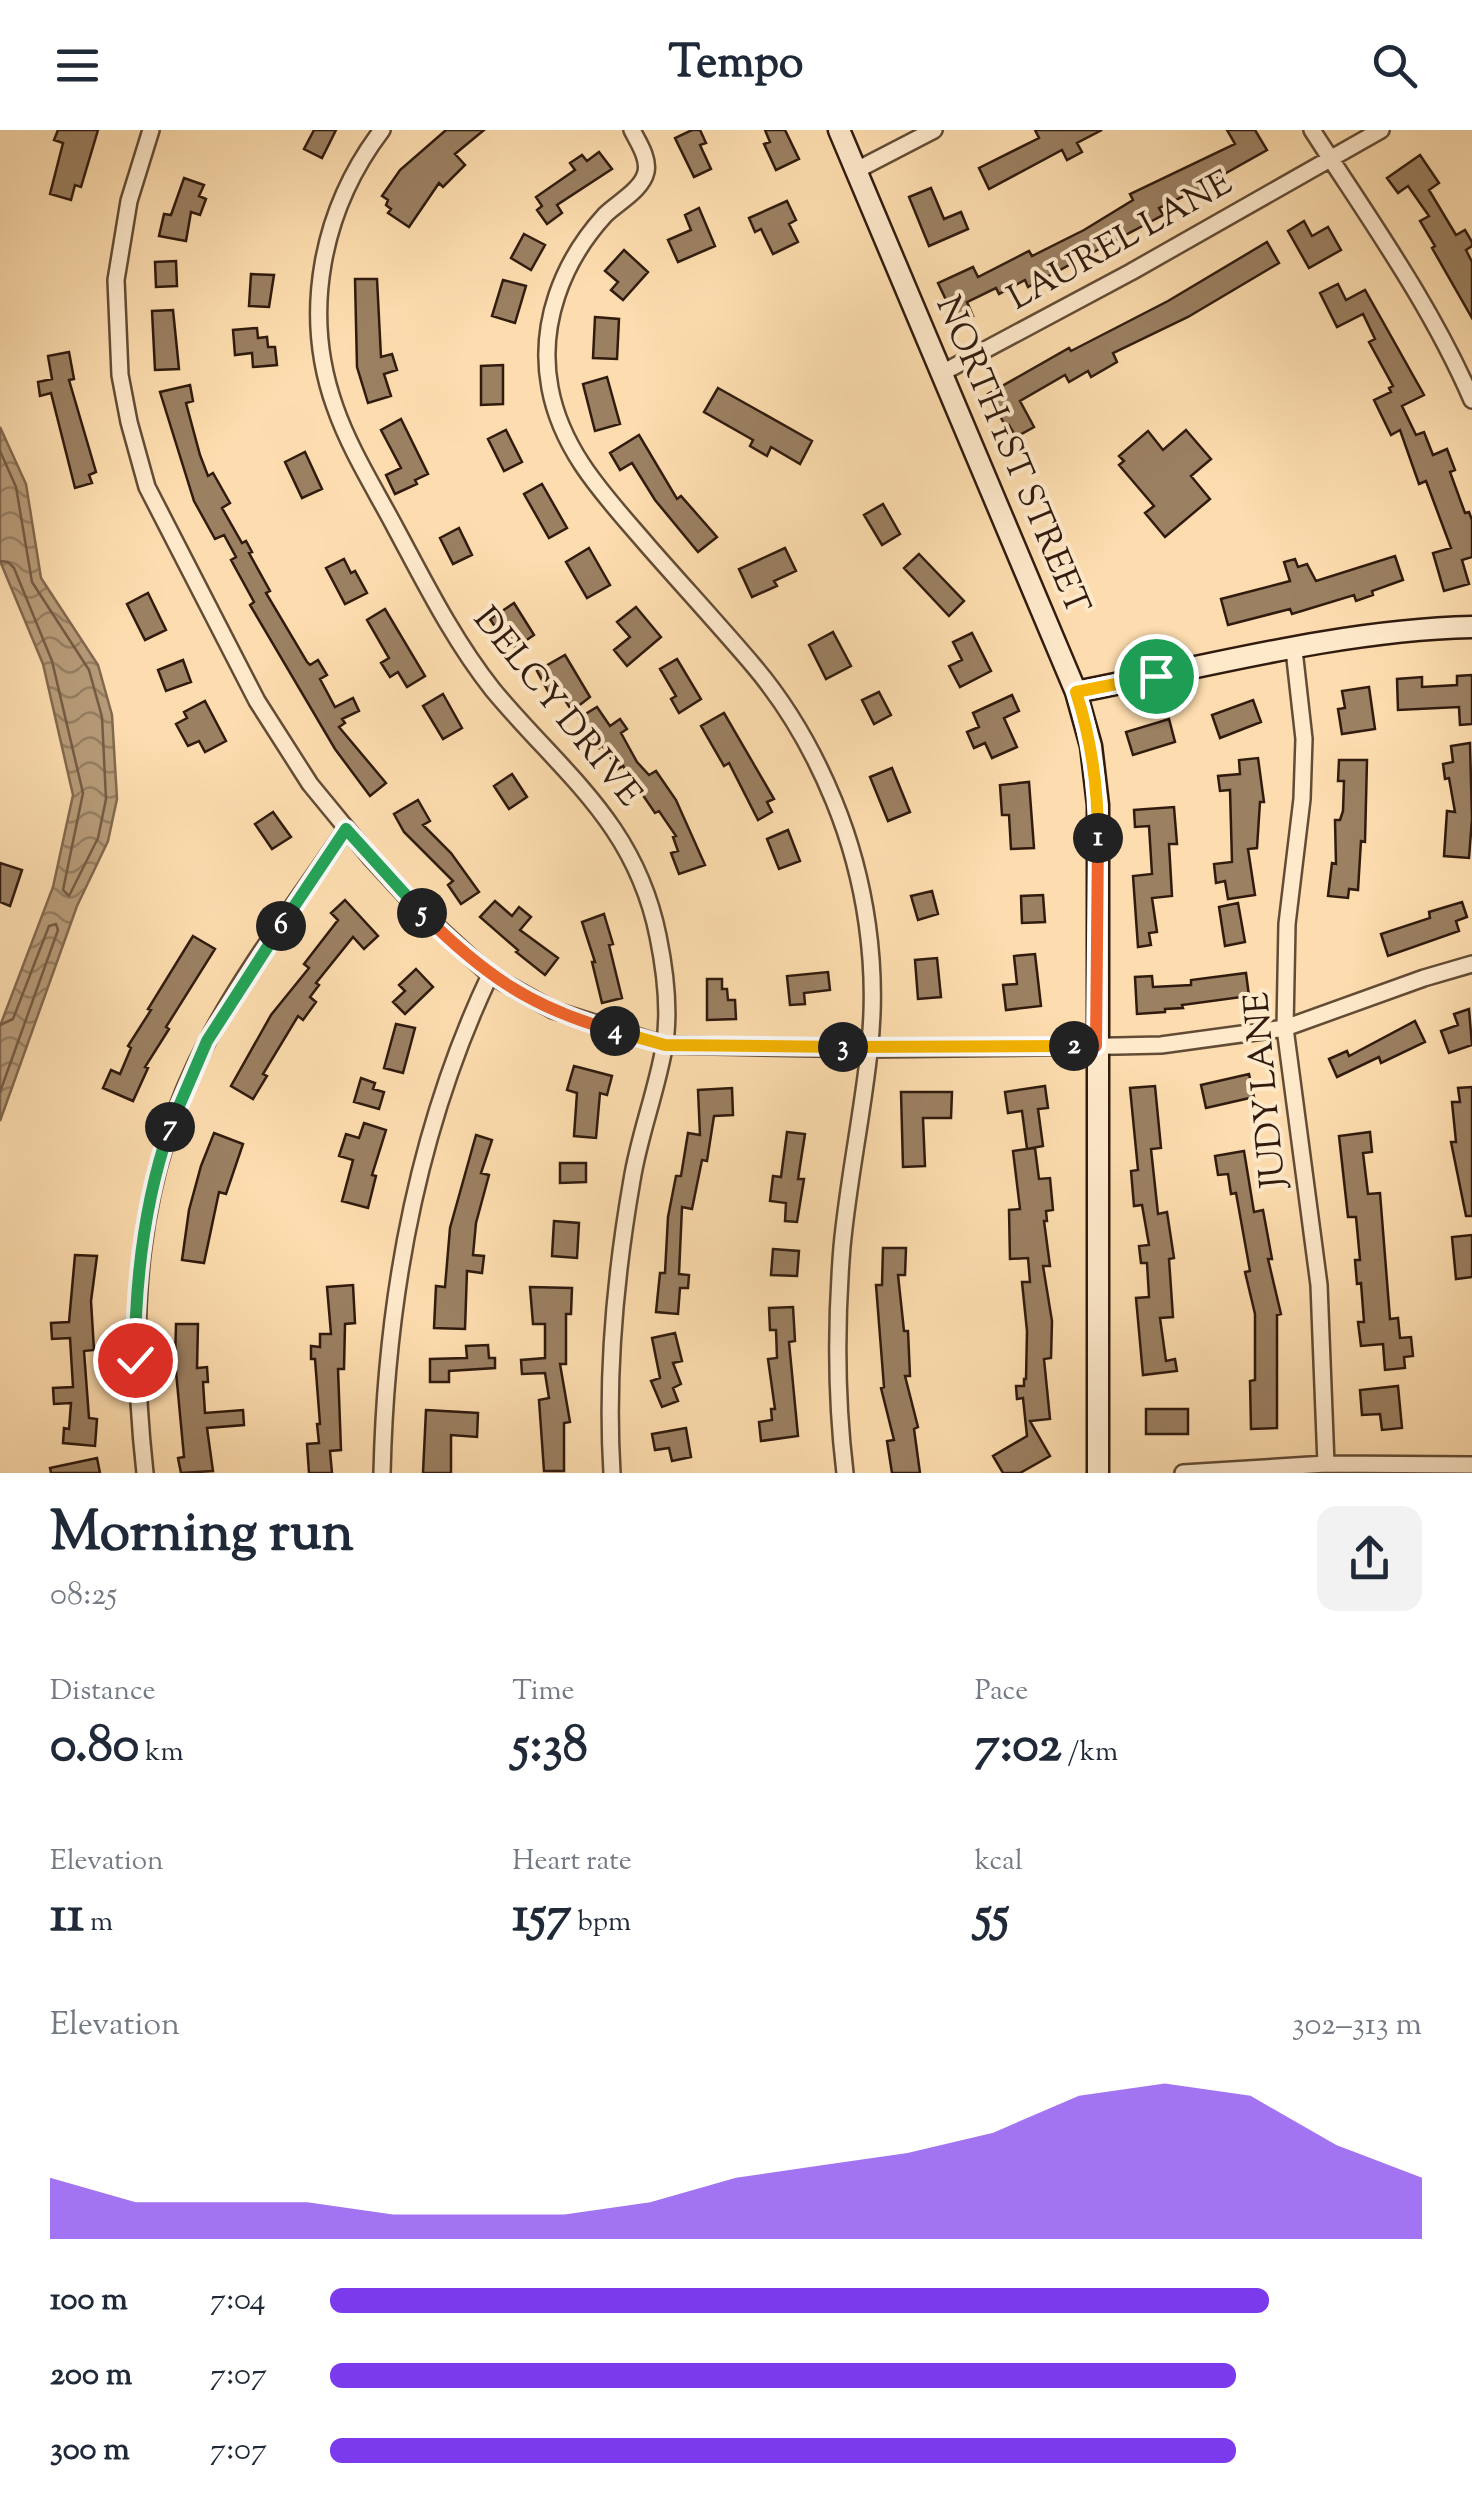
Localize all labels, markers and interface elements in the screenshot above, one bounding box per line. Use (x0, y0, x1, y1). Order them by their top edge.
text: Tempo (668, 33, 804, 98)
icon: menu (50, 38, 105, 93)
icon: search (1367, 38, 1422, 93)
street label: LAUREL LANE (1000, 159, 1242, 325)
street label: NORTH 1ST STREET (921, 289, 1101, 623)
street label: DELCY DRIVE (459, 597, 653, 819)
pin (1114, 634, 1199, 719)
icon: arrive (1129, 649, 1184, 704)
pin: 1 (1073, 813, 1123, 863)
text: 1 (1093, 818, 1103, 858)
pin: 5 (397, 888, 447, 938)
text: 5 (417, 893, 427, 933)
pin: 6 (256, 901, 306, 951)
text: 6 (274, 906, 288, 946)
street label: JUDY LANE (1233, 990, 1301, 1192)
pin: 4 (590, 1006, 640, 1056)
text: 4 (608, 1011, 622, 1051)
pin: 2 (1049, 1021, 1099, 1071)
pin: 3 (818, 1022, 868, 1072)
text: 2 (1067, 1026, 1081, 1066)
text: 3 (837, 1027, 849, 1067)
pin: 7 (145, 1102, 195, 1152)
text: 7 (163, 1107, 177, 1147)
pin (93, 1318, 178, 1403)
icon: check (108, 1333, 163, 1388)
text: Morning run (50, 1496, 354, 1575)
button: share (1317, 1506, 1422, 1611)
text: 08:25 (50, 1573, 117, 1619)
text: Distance (50, 1672, 156, 1712)
text: Time (512, 1672, 575, 1712)
text: Pace (975, 1672, 1028, 1712)
text: 0.80 (50, 1712, 139, 1784)
text: 5:38 (512, 1712, 588, 1784)
text: 7:02 (975, 1712, 1062, 1784)
text: km (139, 1733, 184, 1773)
text: /km (1062, 1733, 1118, 1773)
text: Elevation (50, 1842, 164, 1882)
text: Heart rate (512, 1842, 632, 1882)
text: kcal (975, 1842, 1023, 1882)
text: 11 (50, 1882, 84, 1954)
text: 157 (512, 1882, 571, 1954)
text: 55 (975, 1882, 1009, 1954)
text: m (84, 1903, 113, 1943)
text: bpm (571, 1903, 631, 1943)
text: Elevation (50, 2003, 180, 2049)
text: 302–313 m (1292, 2003, 1422, 2049)
text: 100 m (50, 2278, 128, 2324)
text: 7:04 (210, 2278, 266, 2324)
text: 200 m (50, 2353, 132, 2399)
text: 7:07 (210, 2353, 267, 2399)
text: 300 m (50, 2428, 130, 2474)
text: 7:07 (210, 2428, 267, 2474)

